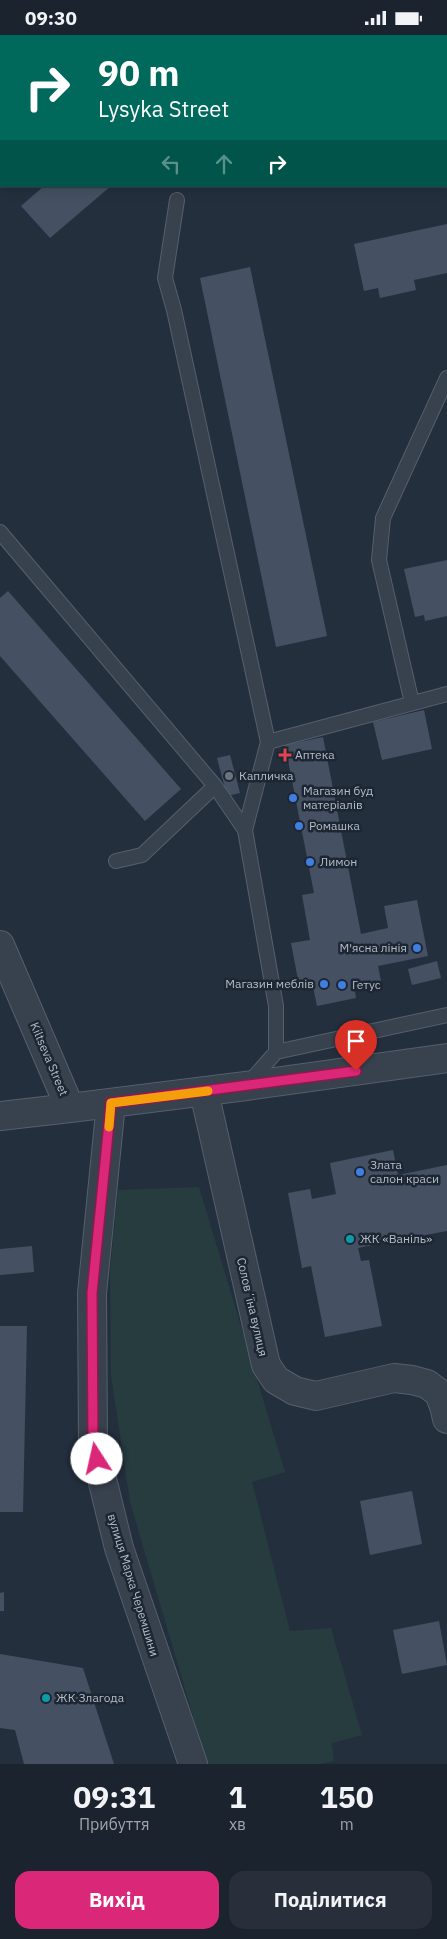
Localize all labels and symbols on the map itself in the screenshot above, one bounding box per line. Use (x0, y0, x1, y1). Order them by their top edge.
place label: Аптека (295, 747, 335, 762)
marker: Аптека (279, 749, 291, 761)
place label: Капличка (239, 768, 294, 783)
marker: Капличка (223, 770, 235, 782)
place label: Магазин буд матеріалів (303, 783, 373, 812)
marker: Магазин буд матеріалів (287, 792, 299, 804)
place label: Ромашка (309, 818, 361, 833)
marker: Ромашка (293, 820, 305, 832)
place label: Лимон (320, 854, 357, 869)
marker: Лимон (304, 856, 316, 868)
place label: М'ясна лінія (339, 940, 407, 955)
marker: М'ясна лінія (411, 942, 423, 954)
place label: Магазин меблів (225, 976, 314, 991)
place label: Гетус (352, 977, 381, 992)
marker: Магазин меблів (318, 978, 330, 990)
marker: Гетус (336, 979, 348, 991)
street label: Kiltseva Street (27, 1020, 72, 1098)
pin (335, 1020, 377, 1071)
place label: Злата салон краси (370, 1157, 439, 1186)
marker: Злата салон краси (354, 1166, 366, 1178)
place label: ЖК «Ваніль» (360, 1231, 432, 1246)
marker: ЖК «Ваніль» (344, 1233, 356, 1245)
street label: Соловʼїна вулиця (234, 1256, 271, 1358)
position arrow (70, 1432, 122, 1484)
street label: вулиця Марка Черемшини (105, 1512, 162, 1658)
place label: ЖК Злагода (56, 1690, 125, 1705)
marker: ЖК Злагода (40, 1692, 52, 1704)

